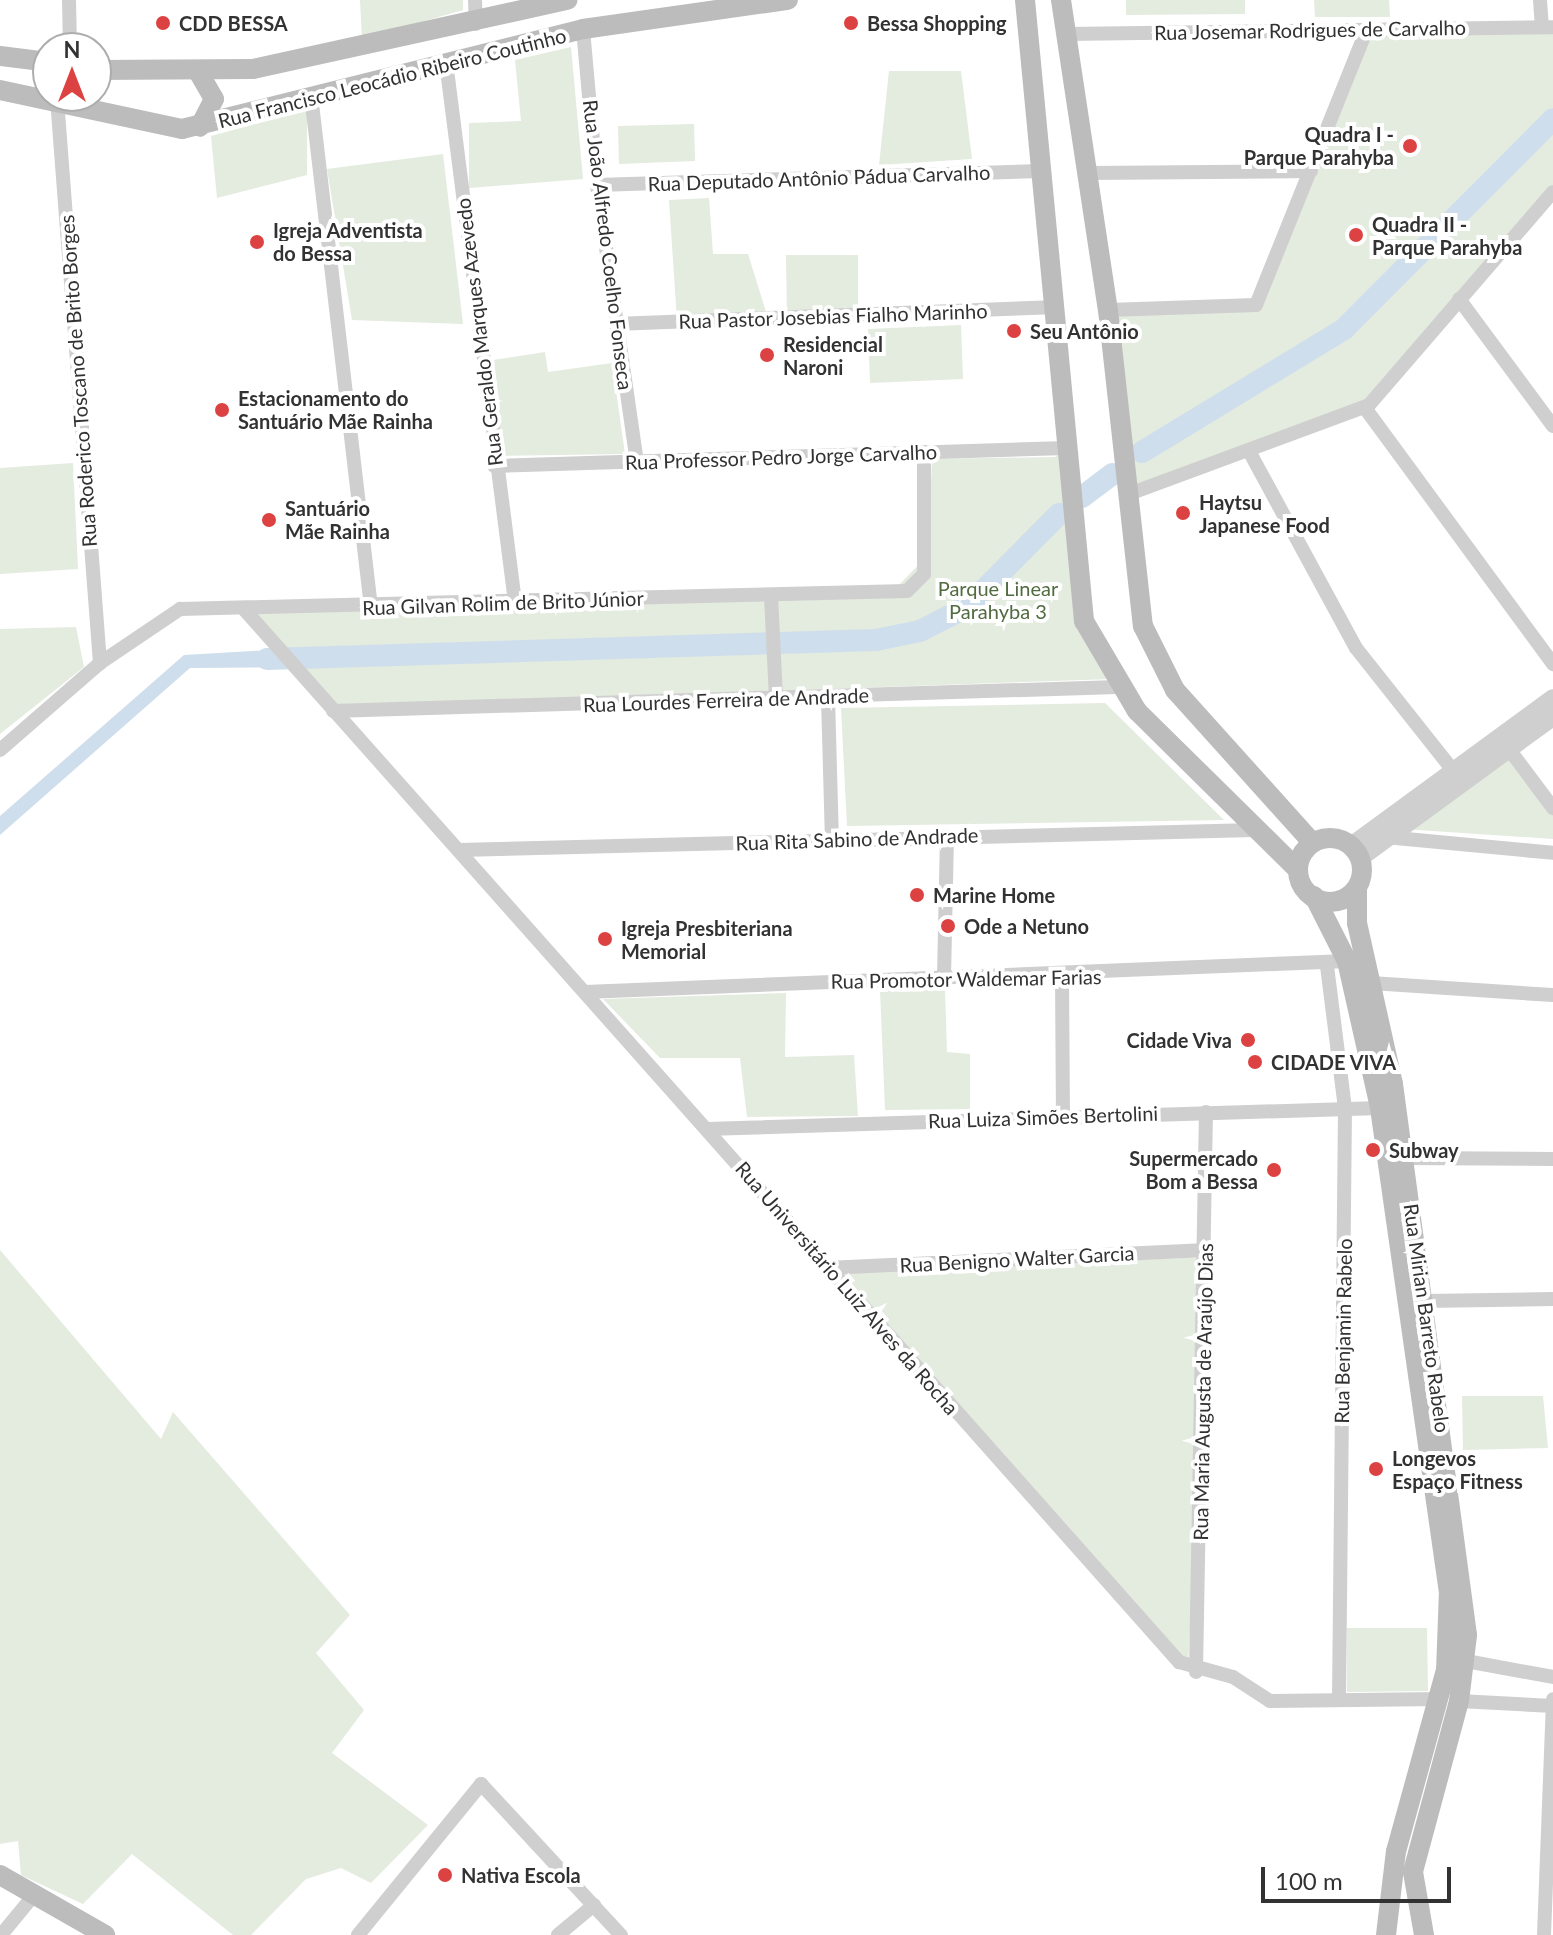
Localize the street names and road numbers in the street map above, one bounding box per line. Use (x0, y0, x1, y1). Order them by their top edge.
street label: Rua Josemar Rodrigues de Carvalho (1153, 15, 1467, 45)
street label: Rua Francisco Leocádio Ribeiro Coutinho (215, 23, 569, 133)
street label: Rua João Alfredo Coelho Fonseca (578, 98, 638, 392)
street label: Rua Deputado Antônio Pádua Carvalho (647, 160, 991, 196)
street label: Rua Geraldo Marques Azevedo (451, 196, 507, 468)
street label: Rua Roderico Toscano de Brito Borges (54, 214, 102, 548)
street label: Rua Pastor Josebias Fialho Marinho (678, 299, 988, 333)
street label: Rua Professor Pedro Jorge Carvalho (624, 440, 938, 474)
street label: Rua Gilvan Rolim de Brito Júnior (362, 586, 644, 620)
street label: Rua Lourdes Ferreira de Andrade (582, 683, 870, 717)
street label: Rua Rita Sabino de Andrade (735, 823, 979, 855)
street label: Rua Promotor Waldemar Farias (830, 965, 1102, 993)
street label: Rua Luiza Simões Bertolini (927, 1101, 1159, 1133)
street label: Rua Universitário Luiz Alves da Rocha (730, 1156, 964, 1420)
street label: Rua Mirian Barreto Rabelo (1399, 1202, 1455, 1434)
street label: Rua Benjamin Rabelo (1329, 1238, 1357, 1424)
street label: Rua Benigno Walter Garcia (899, 1241, 1135, 1277)
street label: Rua Maria Augusta de Araújo Dias (1188, 1242, 1218, 1542)

